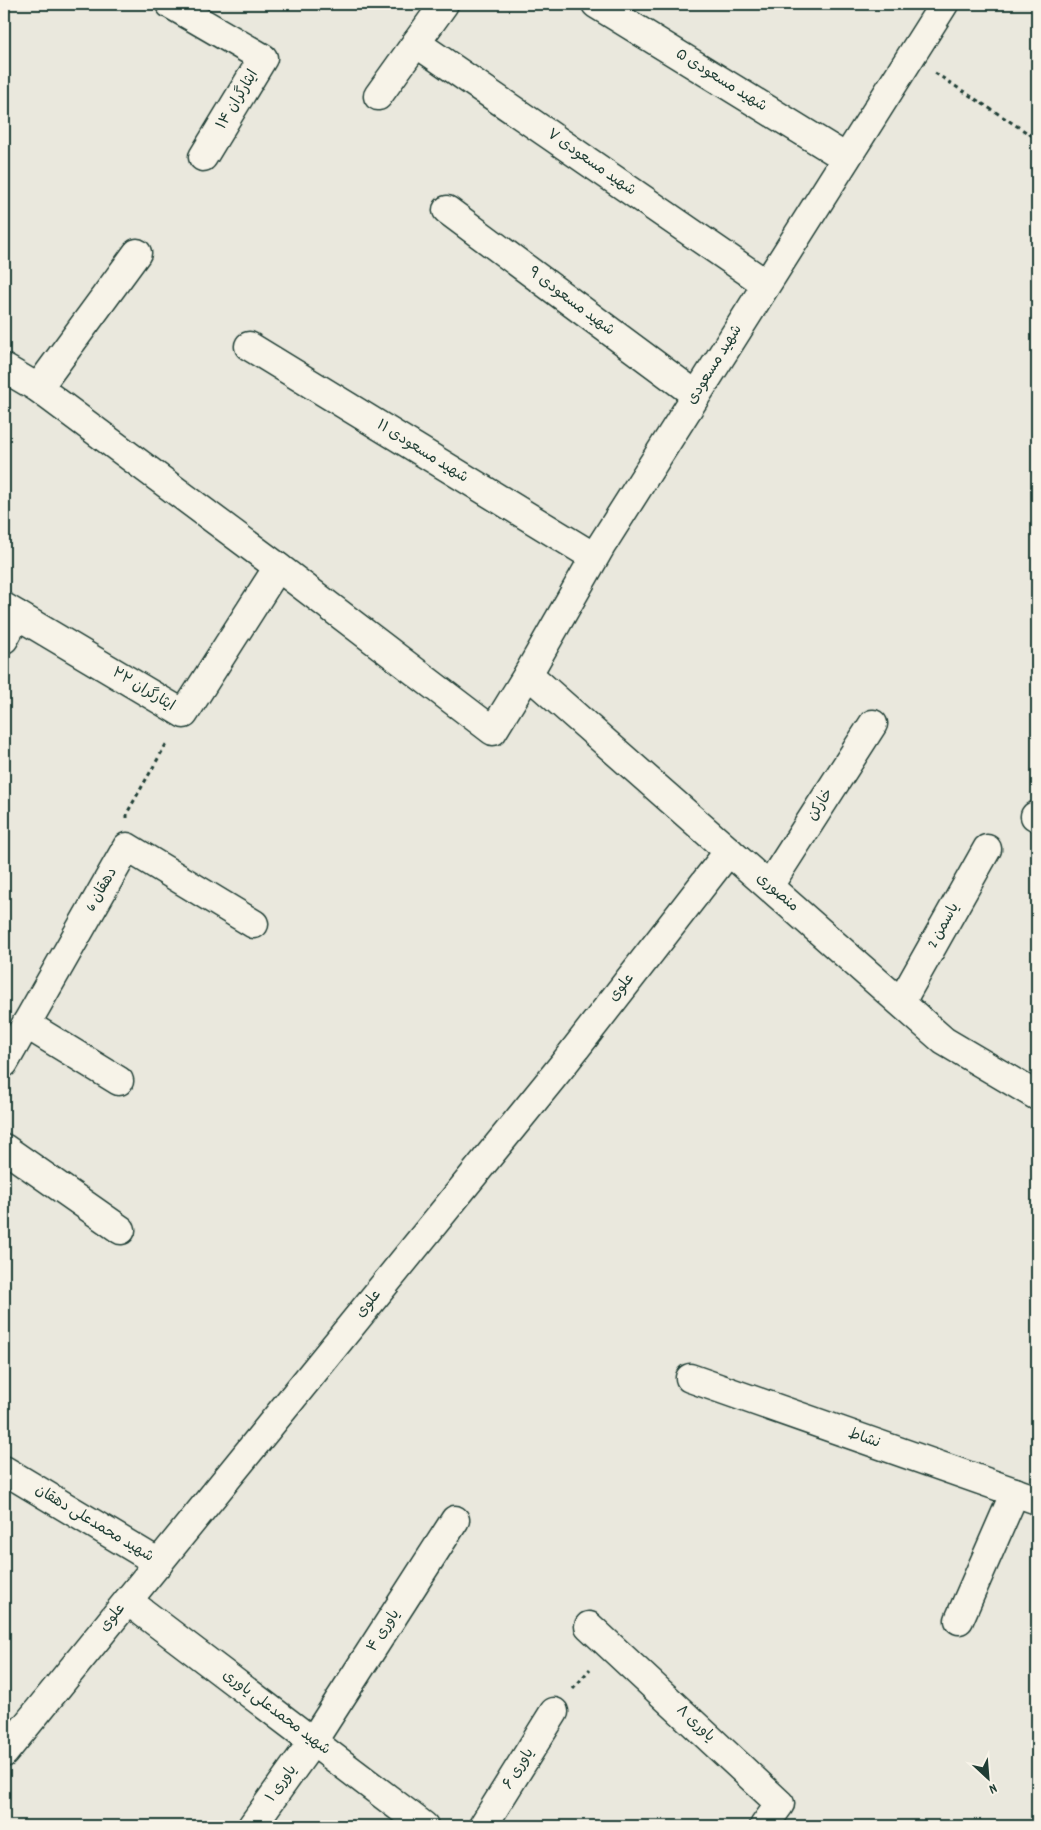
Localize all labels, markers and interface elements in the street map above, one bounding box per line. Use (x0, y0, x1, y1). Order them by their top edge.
street label: شهید مسعودی ۵ (671, 44, 771, 118)
street label: ایثارگران ۱۴ (211, 66, 265, 134)
street label: شهید مسعودی ۷ (542, 124, 640, 202)
street label: شهید مسعودی ۹ (523, 262, 619, 342)
street label: شهید مسعودی (682, 321, 748, 409)
street label: شهید مسعودی ۱۱ (372, 415, 472, 489)
street label: ایثارگران ۲۲ (107, 663, 179, 717)
street label: خارکن (802, 785, 840, 825)
street label: دهقان 6 (81, 864, 123, 916)
street label: منصوری (751, 868, 803, 918)
street label: یاسمن 2 (922, 899, 966, 953)
street label: علوی (604, 969, 640, 1007)
street label: علوی (351, 1285, 387, 1323)
street label: نشاط (845, 1423, 883, 1455)
street label: شهید محمدعلی دهقان (30, 1480, 158, 1568)
street label: علوی (95, 1599, 131, 1637)
street label: یاوری ۴ (362, 1605, 406, 1657)
street label: شهید محمدعلی یاوری (217, 1665, 335, 1761)
street label: یاوری ۸ (671, 1700, 719, 1748)
street label: یاوری ۶ (498, 1744, 540, 1794)
north arrow (964, 1752, 1014, 1802)
street label: یاوری ۱ (261, 1761, 303, 1807)
text: N (985, 1777, 1000, 1798)

